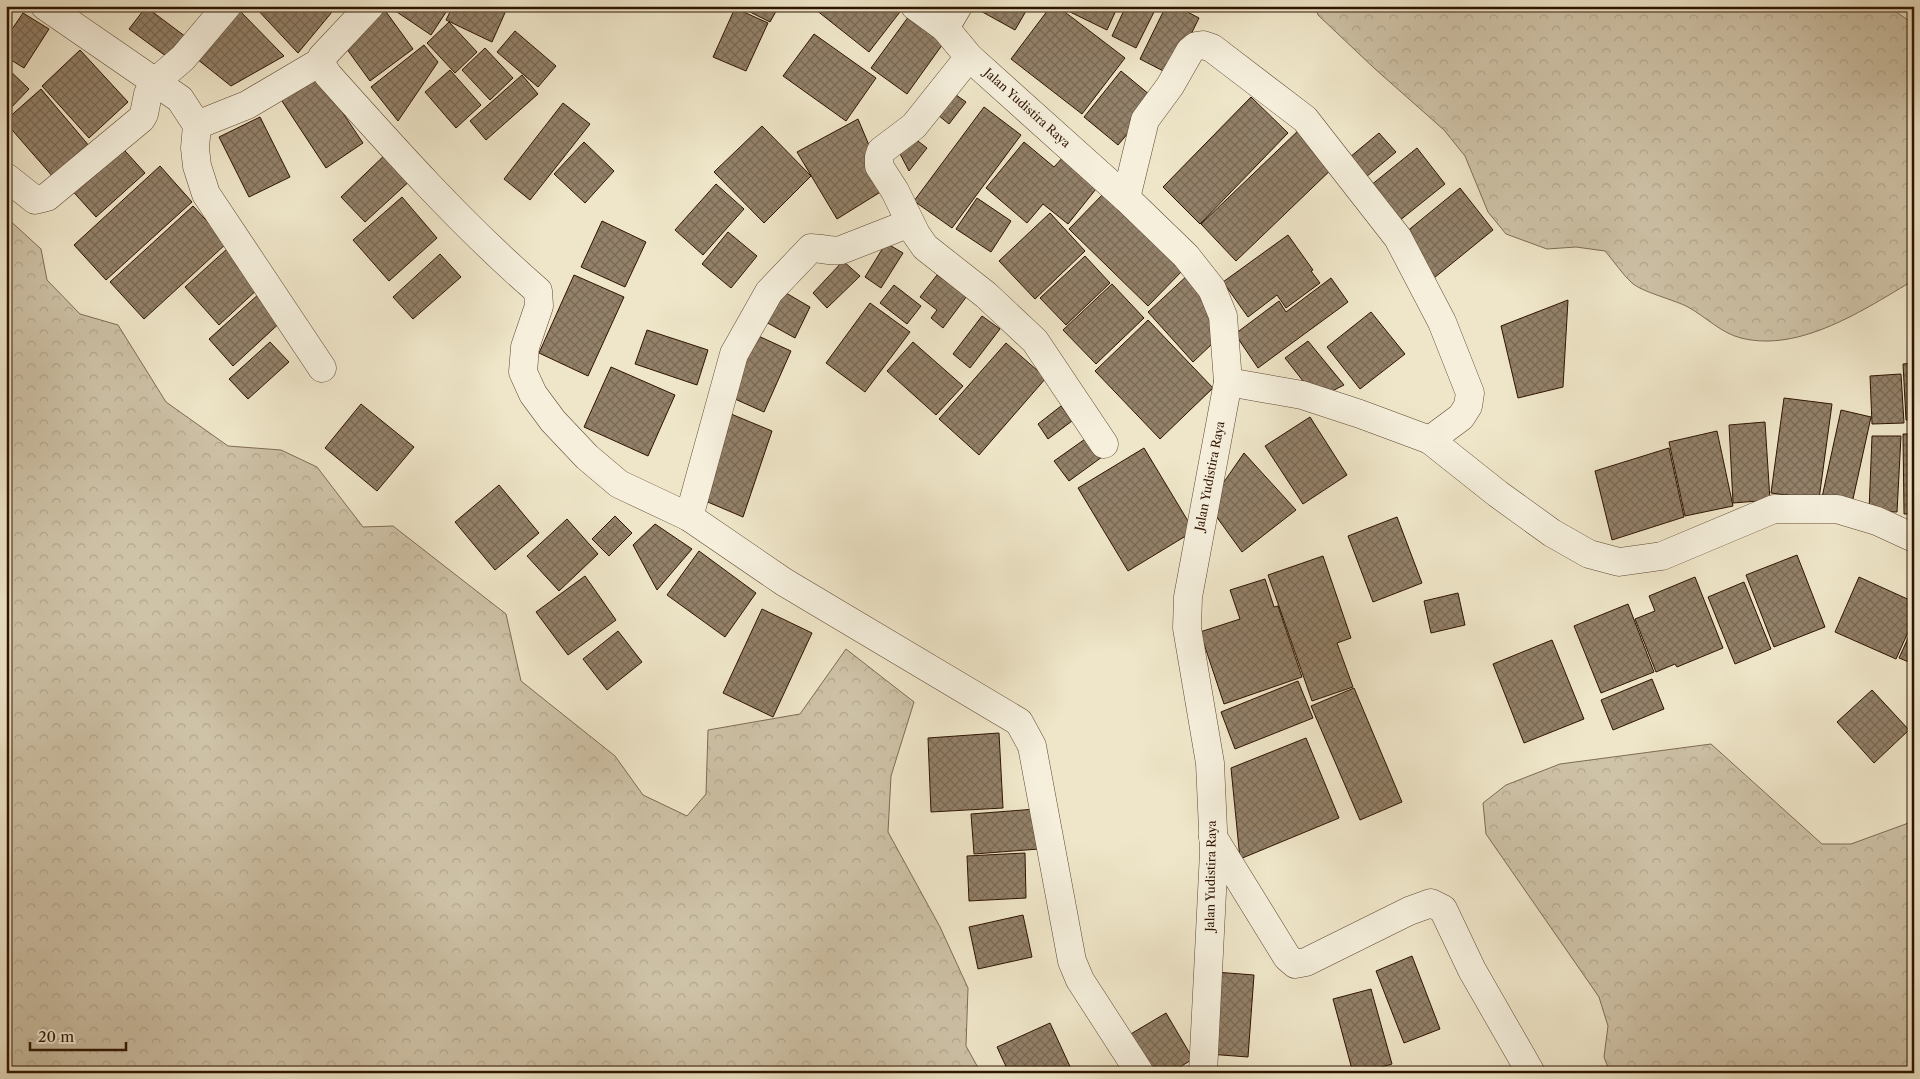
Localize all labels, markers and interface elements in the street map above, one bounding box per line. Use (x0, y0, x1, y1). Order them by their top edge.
street label: Jalan Yudistira Raya (979, 63, 1074, 151)
street label: Jalan Yudistira Raya (1191, 419, 1228, 534)
street label: Jalan Yudistira Raya (1202, 819, 1219, 934)
scale bar (30, 1019, 126, 1051)
text: 20 m (38, 1027, 74, 1046)

